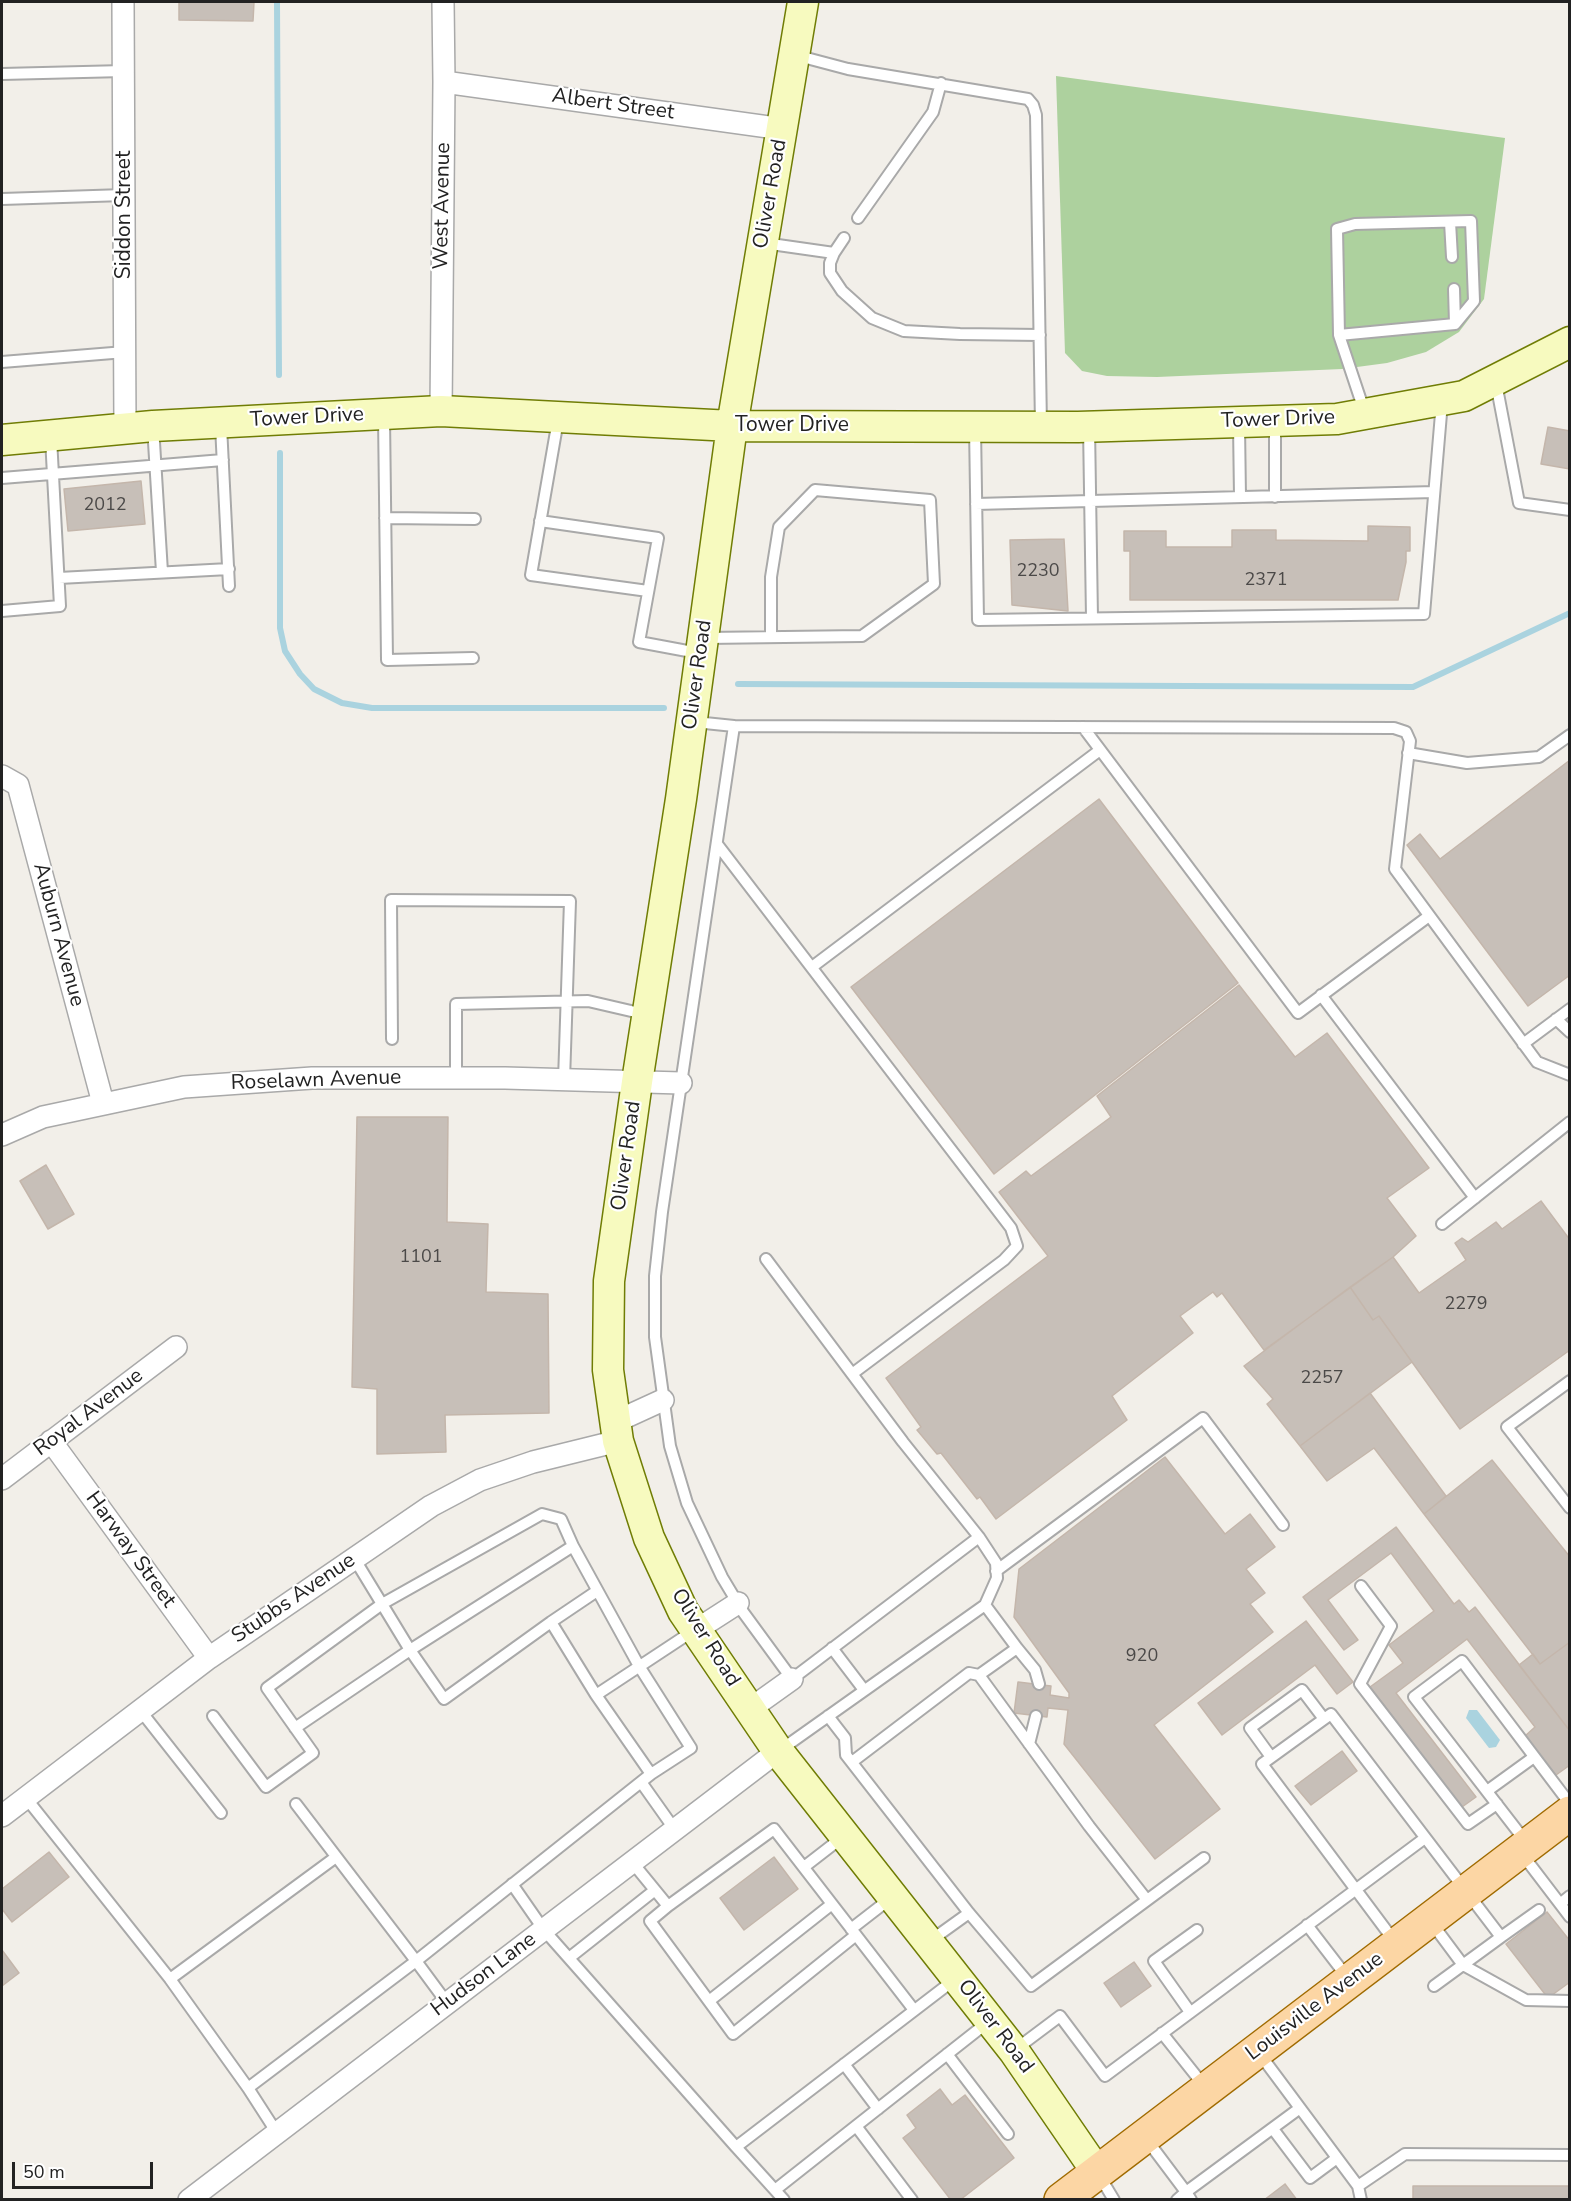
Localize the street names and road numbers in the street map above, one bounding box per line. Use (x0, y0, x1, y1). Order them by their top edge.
street label: Albert Street (550, 84, 676, 126)
street label: Oliver Road (749, 137, 793, 251)
street label: West Avenue (429, 142, 457, 270)
street label: Siddon Street (112, 151, 138, 279)
street label: Tower Drive (249, 402, 365, 434)
street label: Tower Drive (1221, 405, 1335, 435)
street label: Tower Drive (735, 413, 849, 439)
street label: Oliver Road (678, 618, 718, 732)
street label: Auburn Avenue (27, 861, 89, 1009)
street label: Roselawn Avenue (230, 1065, 402, 1097)
street label: Oliver Road (607, 1099, 647, 1213)
street label: Royal Avenue (29, 1364, 149, 1462)
street label: Harway Street (79, 1487, 181, 1613)
street label: Stubbs Avenue (227, 1548, 361, 1650)
street label: Oliver Road (665, 1584, 745, 1692)
street label: Hudson Lane (427, 1927, 541, 2023)
street label: Louisville Avenue (1241, 1947, 1389, 2067)
street label: Oliver Road (952, 1975, 1038, 2079)

